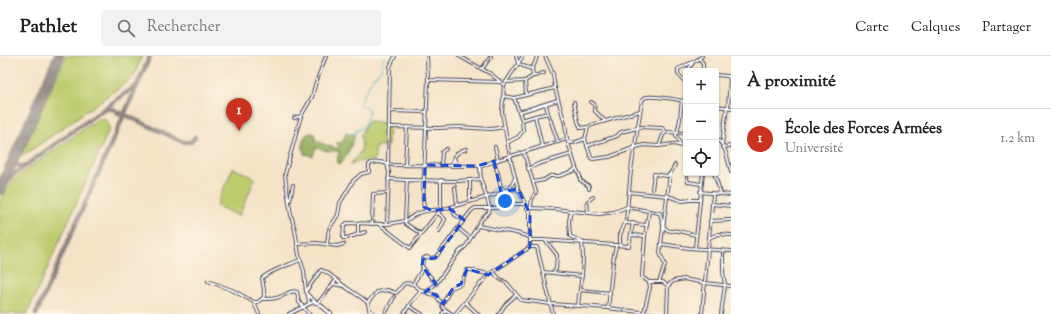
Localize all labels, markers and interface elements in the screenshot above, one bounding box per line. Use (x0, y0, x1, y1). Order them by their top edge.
search box (101, 10, 381, 46)
text: Pathlet (20, 14, 77, 41)
icon: search (115, 17, 137, 39)
text: Rechercher (147, 17, 220, 38)
text: Carte (855, 18, 889, 38)
text: Calques (911, 18, 960, 38)
text: Partager (982, 18, 1031, 38)
map controls (683, 68, 719, 176)
button: + (683, 68, 719, 104)
text: À proximité (747, 70, 836, 94)
pin: 1 (226, 98, 252, 131)
button: − (683, 104, 719, 140)
text: École des Forces Armées (785, 119, 942, 140)
text: 1 (758, 130, 762, 148)
text: 1.2 km (1001, 130, 1035, 148)
button: locate (683, 140, 719, 176)
text: Université (785, 140, 844, 158)
your location (495, 191, 515, 211)

